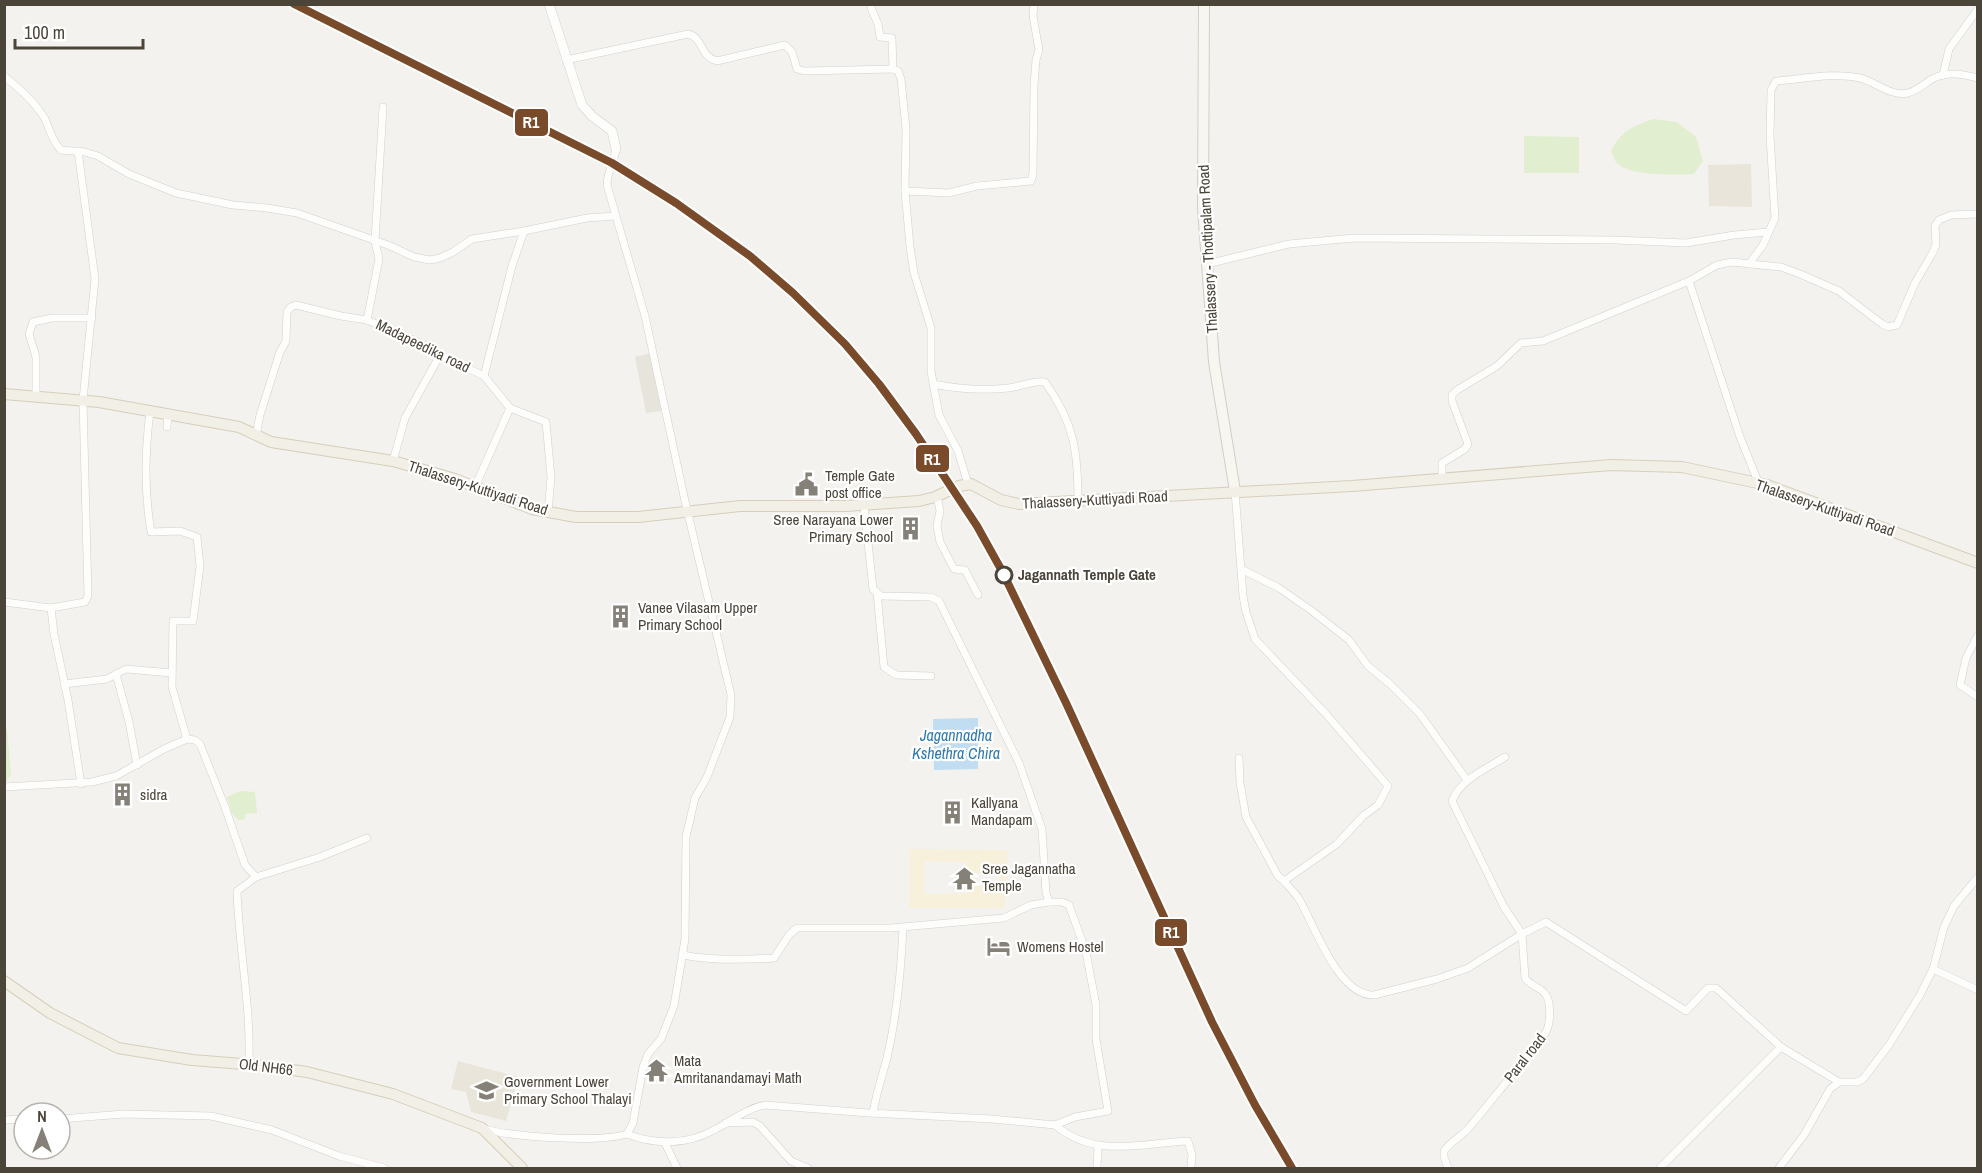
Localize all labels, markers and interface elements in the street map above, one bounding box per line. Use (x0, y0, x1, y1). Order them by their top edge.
scale bar (15, 12, 142, 50)
text: 100 m (24, 20, 65, 45)
line badge: R1 (514, 108, 549, 137)
text: R1 (523, 111, 540, 133)
street label: Thalassery - Thottipalam Road (1193, 164, 1222, 334)
street label: Madapeedika road (373, 314, 474, 377)
line badge: R1 (915, 444, 950, 473)
text: R1 (924, 448, 941, 470)
street label: Thalassery-Kuttiyadi Road (406, 455, 551, 520)
place label: Temple Gate post office (825, 465, 895, 503)
public building icon: Temple Gate post office (794, 472, 820, 498)
street label: Thalassery-Kuttiyadi Road (1753, 474, 1897, 541)
street label: Thalassery-Kuttiyadi Road (1022, 485, 1168, 514)
place label: Sree Narayana Lower Primary School (773, 509, 893, 547)
building icon: Sree Narayana Lower Primary School (898, 516, 924, 542)
place label: Jagannath Temple Gate (1018, 564, 1156, 585)
marker: Jagannath Temple Gate (995, 566, 1013, 584)
place label: Vanee Vilasam Upper Primary School (638, 597, 757, 635)
building icon: Vanee Vilasam Upper Primary School (607, 604, 633, 630)
water label: Jagannadha Kshethra Chira (912, 724, 1000, 764)
building icon: sidra (109, 782, 135, 808)
place label: sidra (140, 784, 168, 805)
place label: Kallyana Mandapam (971, 792, 1033, 830)
building icon: Kallyana Mandapam (940, 799, 966, 825)
place label: Sree Jagannatha Temple (982, 858, 1076, 896)
temple icon: Sree Jagannatha Temple (951, 865, 977, 891)
line badge: R1 (1154, 918, 1188, 947)
text: R1 (1163, 921, 1180, 943)
hotel icon: Womens Hostel (986, 934, 1012, 960)
place label: Womens Hostel (1017, 936, 1104, 957)
street label: Paral road (1499, 1029, 1550, 1087)
place label: Mata Amritanandamayi Math (673, 1050, 802, 1088)
street label: Old NH66 (238, 1053, 294, 1080)
temple icon: Mata Amritanandamayi Math (643, 1057, 669, 1083)
place label: Government Lower Primary School Thalayi (504, 1071, 632, 1109)
school or university icon: Government Lower Primary School Thalayi (473, 1078, 499, 1104)
north arrow (12, 1101, 72, 1161)
text: N (37, 1105, 47, 1127)

